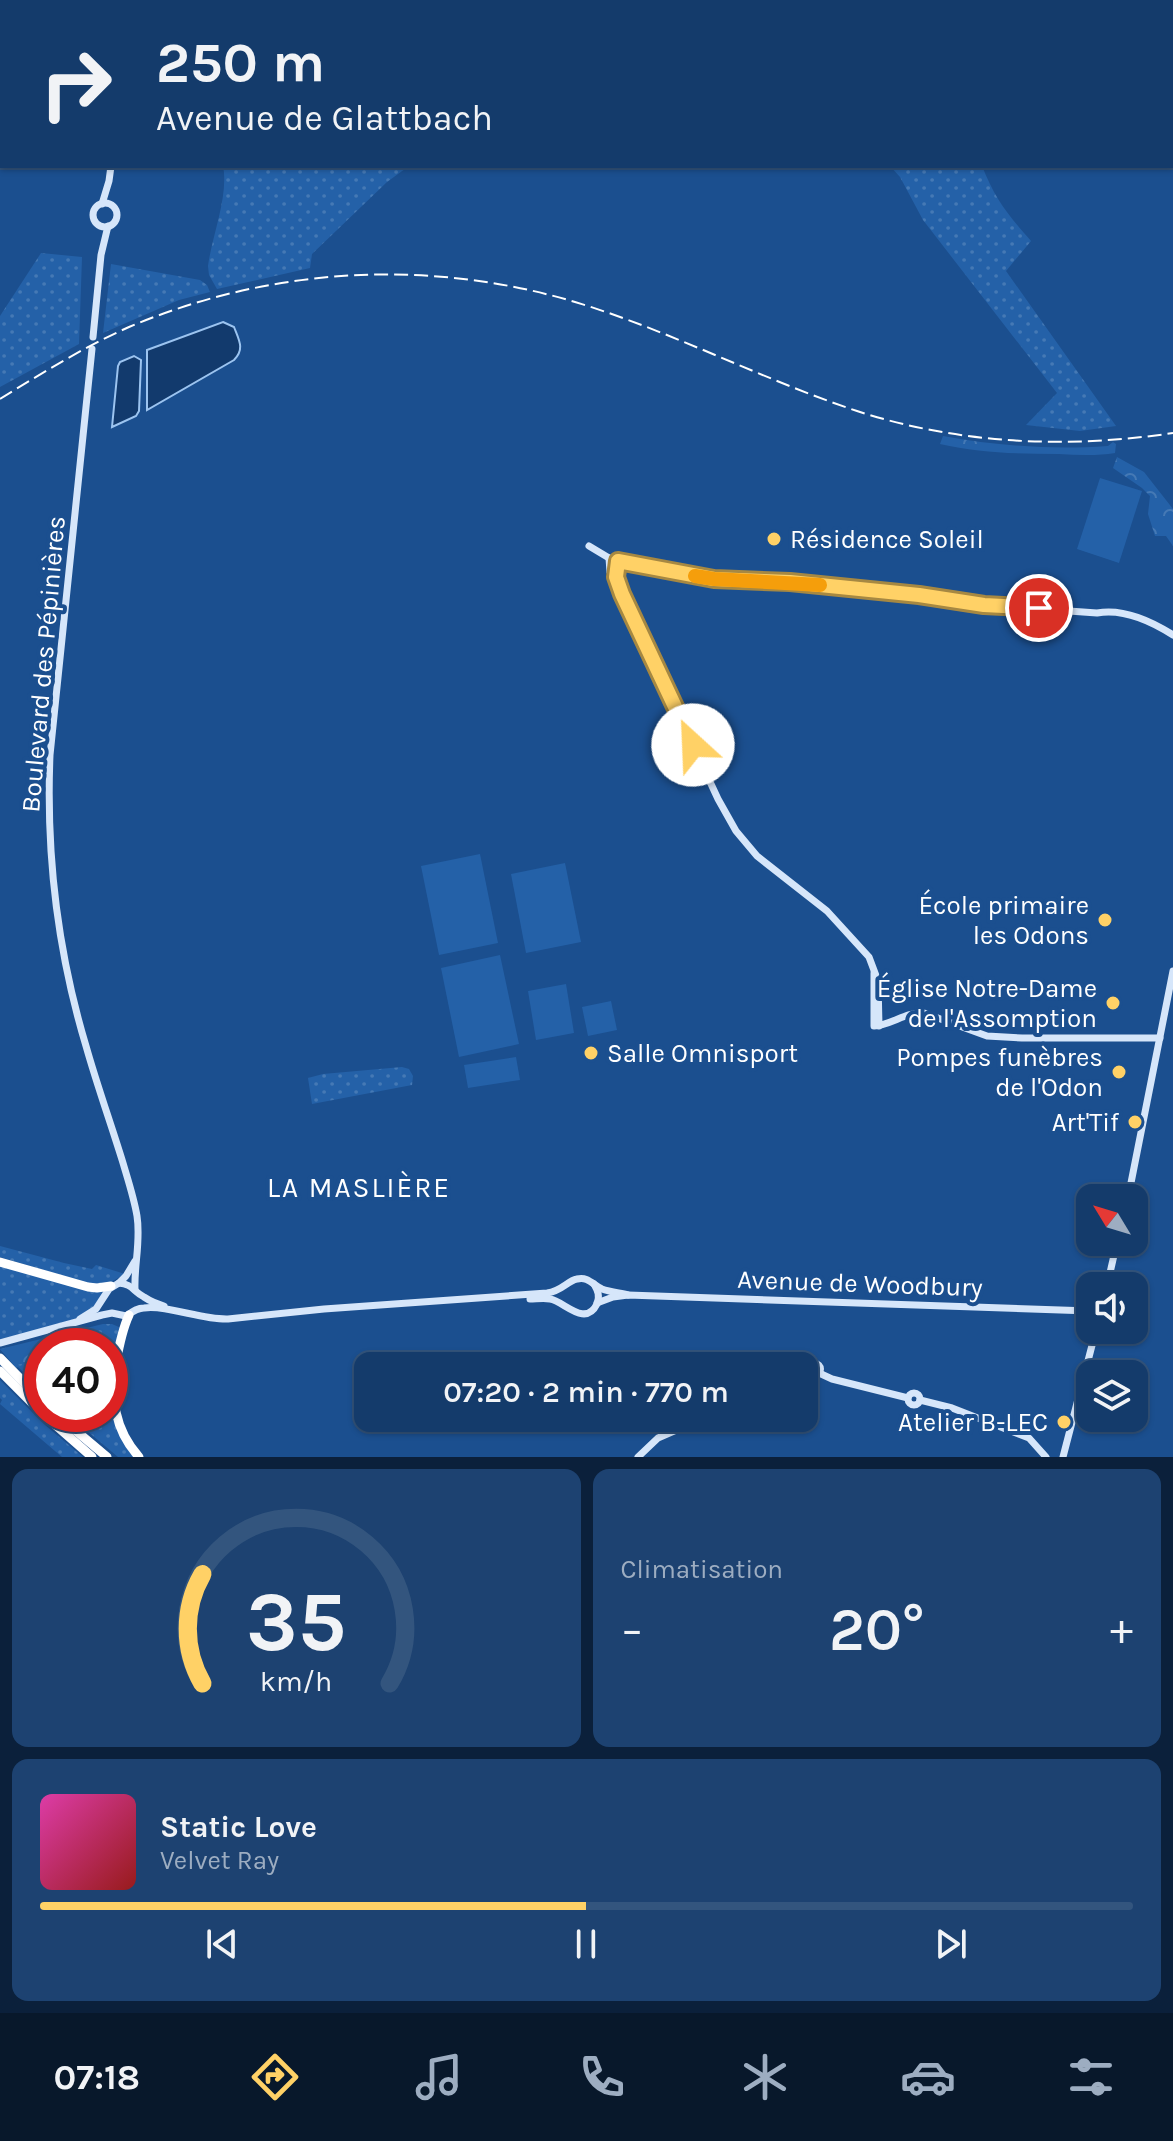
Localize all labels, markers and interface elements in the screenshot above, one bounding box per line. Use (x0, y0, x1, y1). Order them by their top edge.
text: 250 m (156, 30, 325, 95)
icon: right (24, 32, 128, 136)
text: Avenue de Glattbach (156, 97, 493, 139)
street label: Boulevard des Pépinières (15, 514, 72, 814)
place label: Résidence Soleil (790, 524, 984, 555)
marker: Résidence Soleil (765, 530, 783, 548)
pin (1005, 574, 1073, 642)
icon: arrive (1017, 586, 1061, 630)
position arrow (651, 703, 735, 787)
place label: École primaire les Odons (918, 889, 1089, 951)
marker: École primaire les Odons (1096, 911, 1114, 929)
place label: Église Notre-Dame de l'Assomption (877, 972, 1097, 1034)
marker: Église Notre-Dame de l'Assomption (1104, 994, 1122, 1012)
place label: Salle Omnisport (607, 1038, 798, 1069)
place label: Pompes funèbres de l'Odon (896, 1042, 1103, 1103)
marker: Salle Omnisport (582, 1044, 600, 1062)
marker: Pompes funèbres de l'Odon (1110, 1063, 1128, 1081)
place label: Art'Tif (1052, 1107, 1120, 1138)
marker: Art'Tif (1126, 1113, 1144, 1131)
district label: LA MASLIÈRE (267, 1170, 451, 1204)
north arrow (1076, 1184, 1148, 1256)
map controls (1076, 1184, 1148, 1432)
street label: Avenue de Woodbury (737, 1264, 983, 1303)
button: sound (1076, 1272, 1148, 1344)
speed limit sign: 40 (24, 1328, 128, 1432)
button: layers (1076, 1360, 1148, 1432)
text: 07:20 · 2 min · 770 m (443, 1374, 729, 1410)
place label: Atelier B-LEC (898, 1407, 1048, 1438)
marker: Atelier B-LEC (1055, 1413, 1073, 1431)
text: Climatisation (621, 1554, 783, 1585)
text: 35 (246, 1574, 346, 1671)
text: 20° (829, 1595, 925, 1665)
text: − (621, 1604, 644, 1655)
text: + (1110, 1604, 1133, 1655)
text: km/h (260, 1665, 332, 1698)
text: Static Love (160, 1809, 317, 1845)
text: Velvet Ray (160, 1845, 279, 1876)
icon: previous (200, 1922, 244, 1966)
icon: pause (564, 1922, 608, 1966)
icon: next (929, 1922, 973, 1966)
icon: directions (247, 2049, 303, 2105)
icon: music (411, 2049, 467, 2105)
icon: phone (574, 2049, 630, 2105)
icon: climate (737, 2049, 793, 2105)
icon: car (900, 2049, 956, 2105)
icon: filters (1063, 2049, 1119, 2105)
text: 07:18 (54, 2056, 140, 2098)

